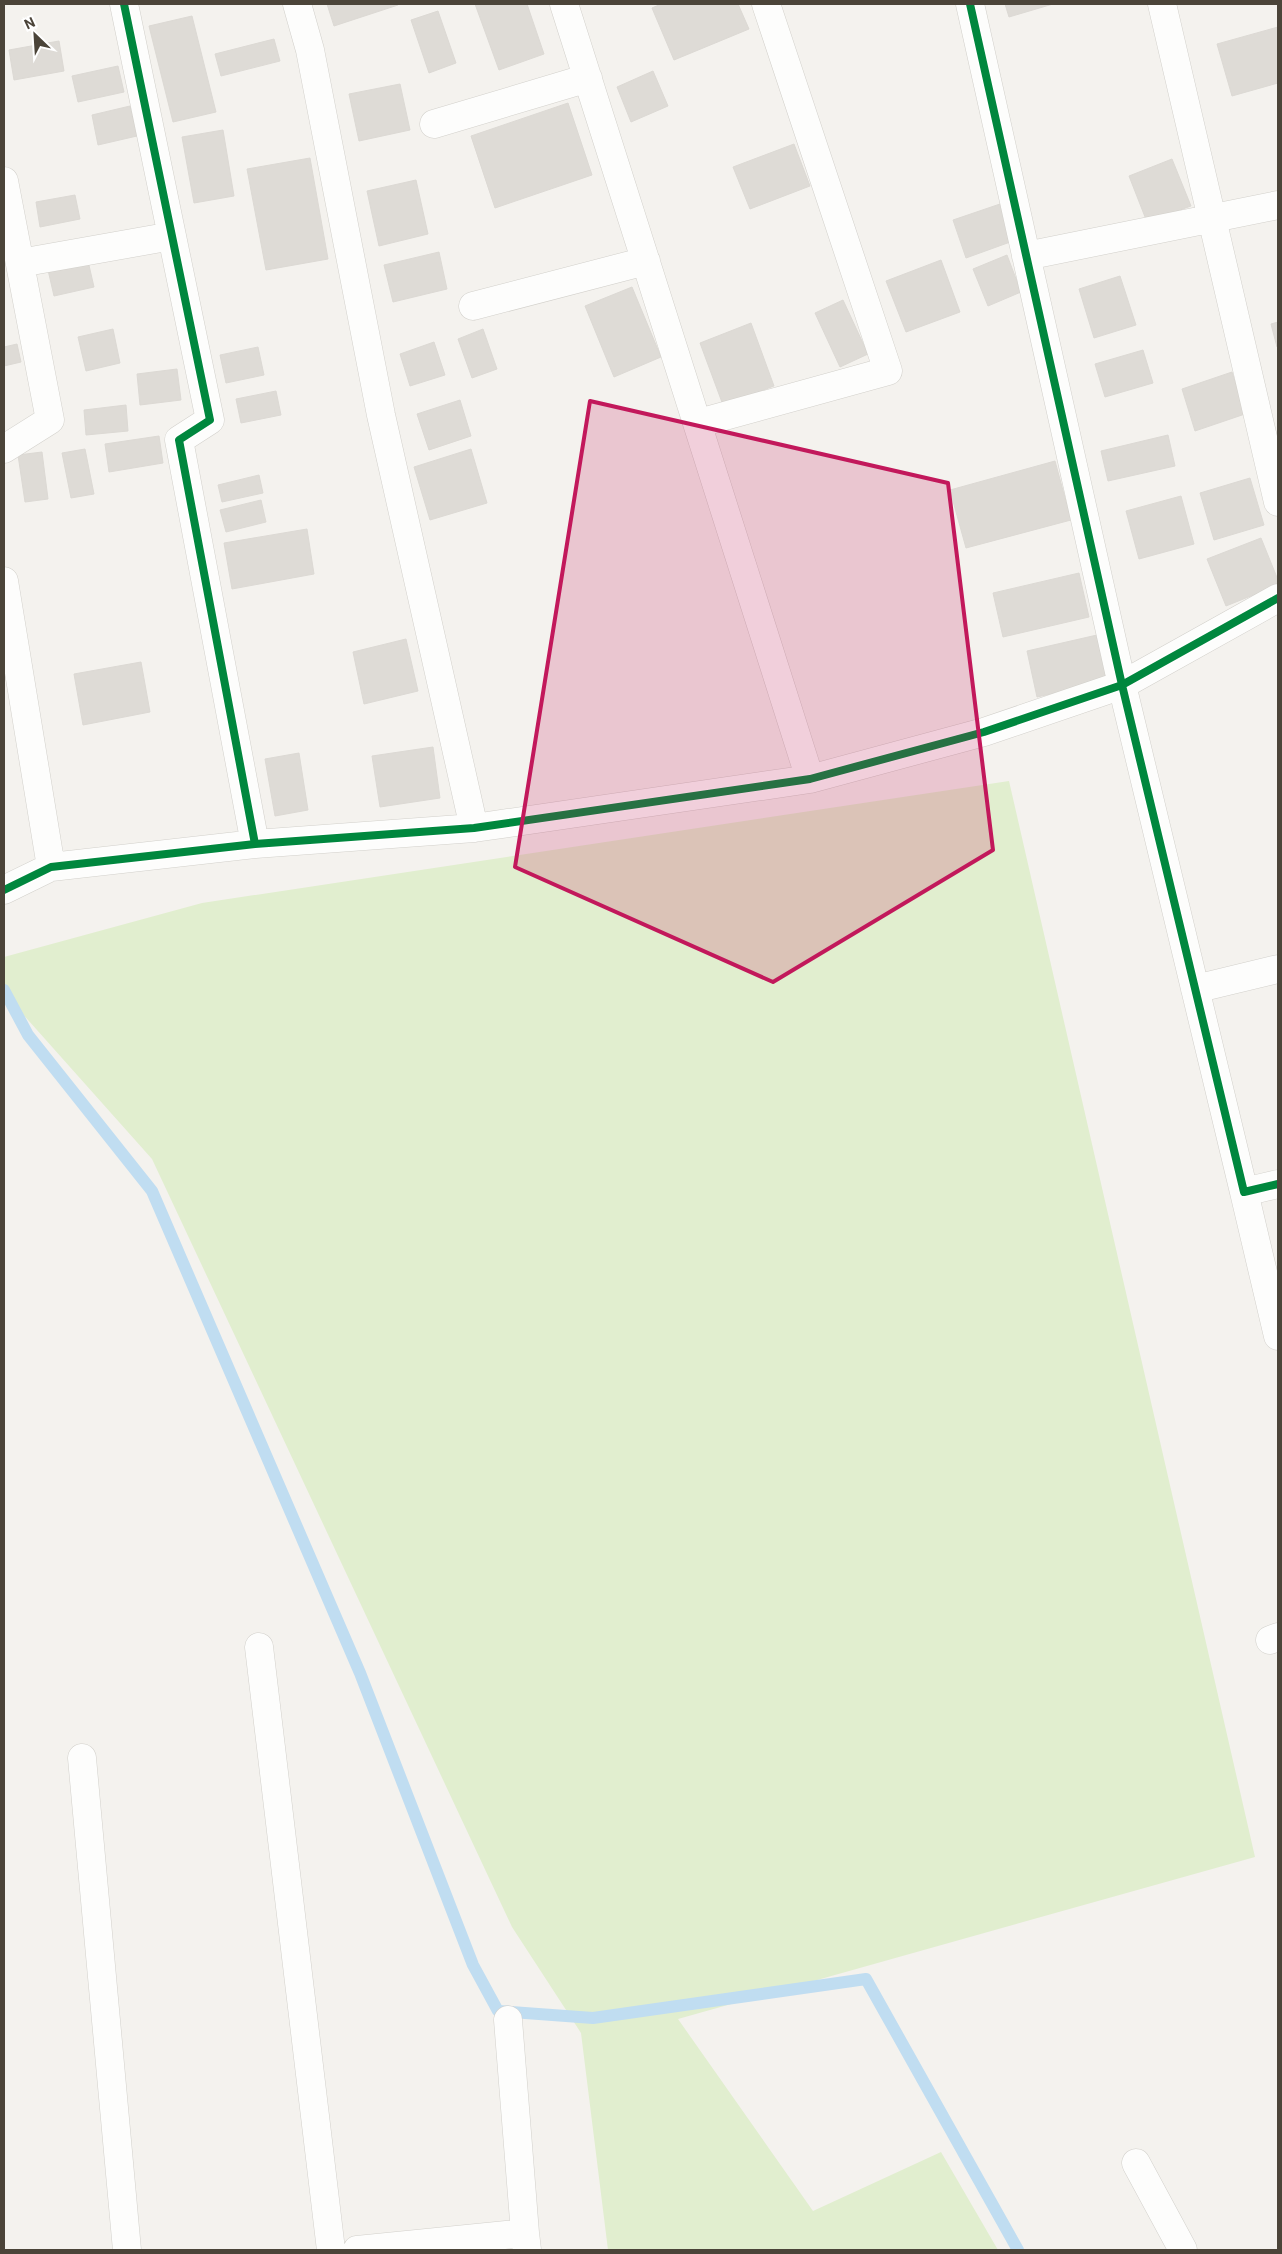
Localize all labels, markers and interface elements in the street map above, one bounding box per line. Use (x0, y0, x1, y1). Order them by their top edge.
north arrow (10, 10, 60, 60)
text: N (22, 14, 37, 33)

